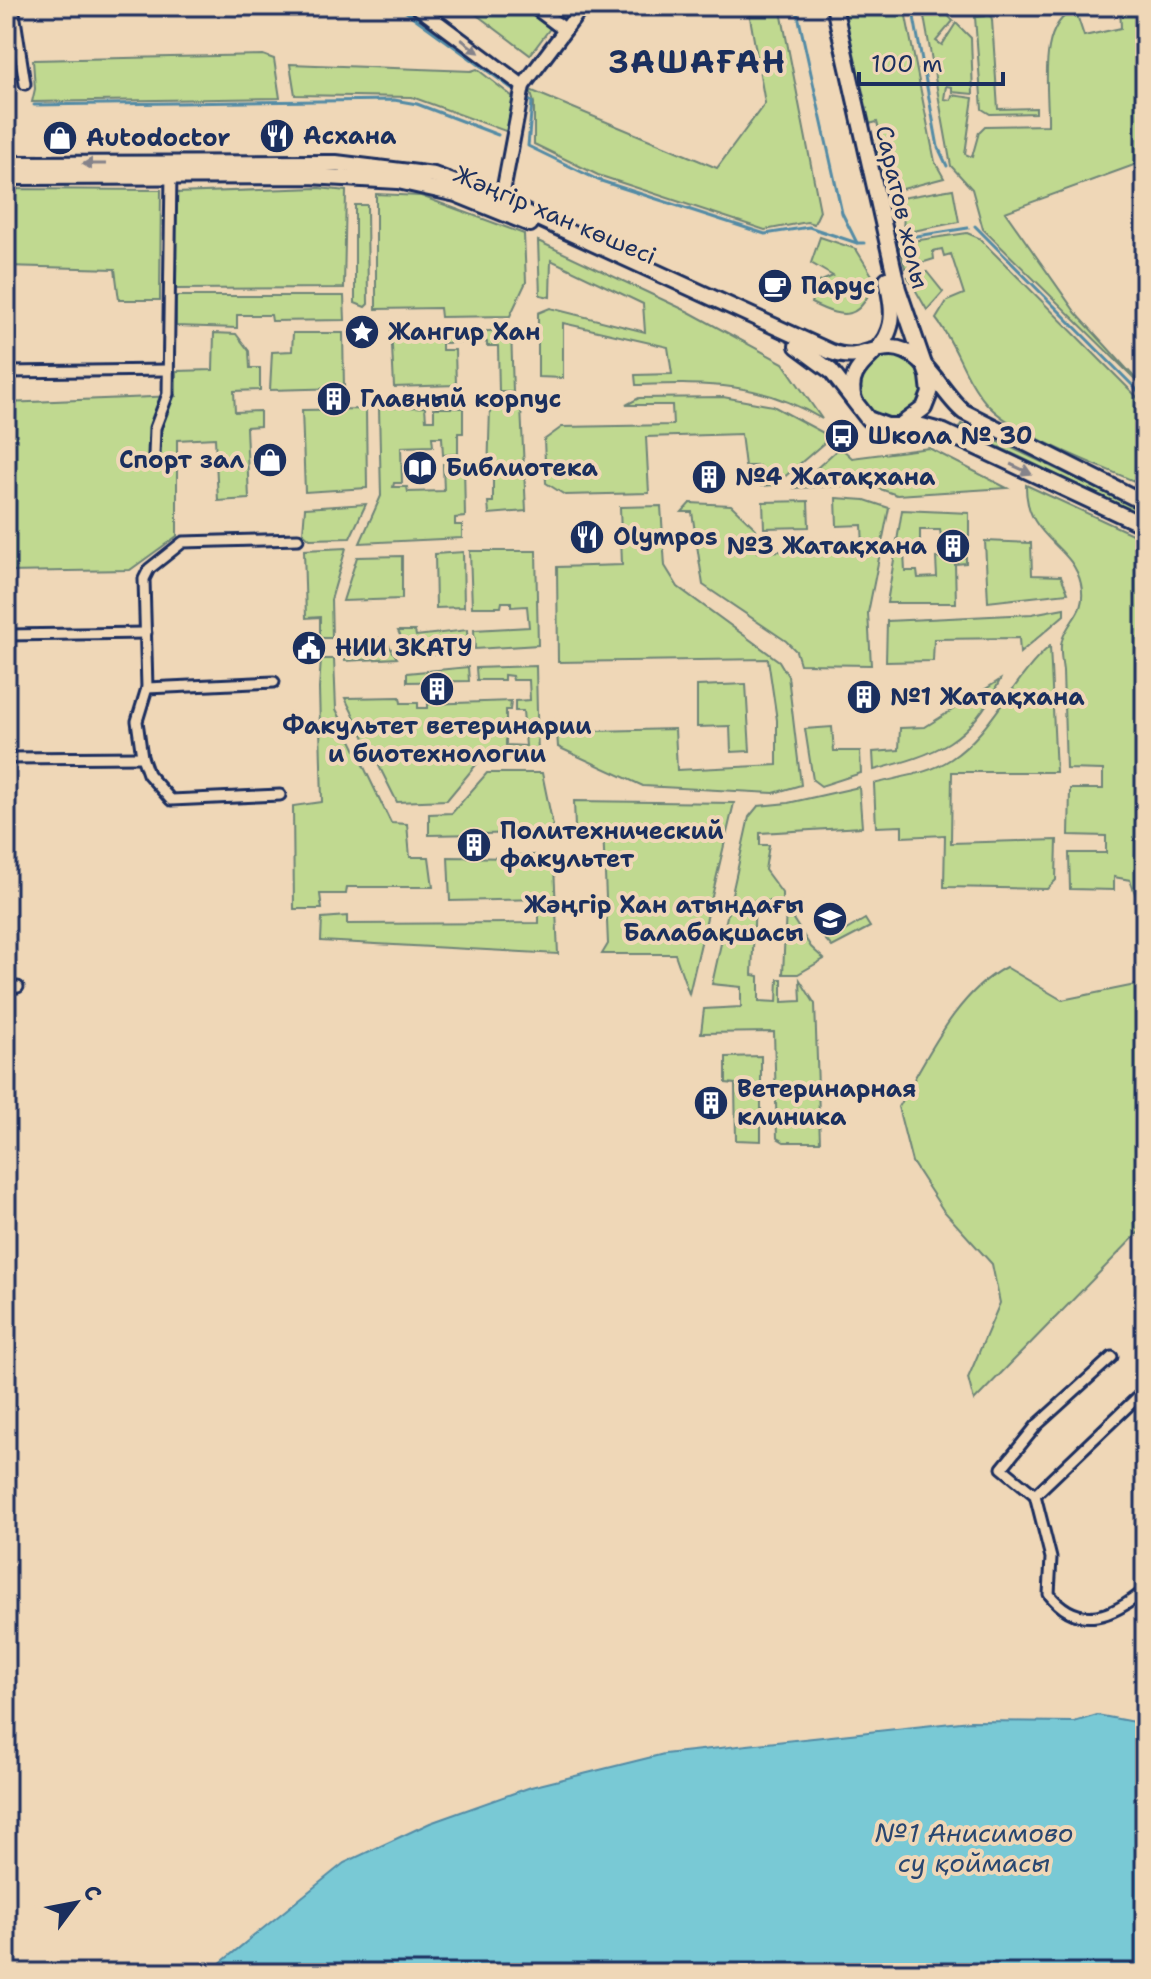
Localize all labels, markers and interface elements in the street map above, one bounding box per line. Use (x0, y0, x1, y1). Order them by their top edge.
scale bar (859, 36, 1003, 86)
one-way arrow (459, 38, 480, 54)
district label: ЗАШАҒАН (609, 40, 787, 83)
text: 100 m (871, 48, 943, 80)
restaurant icon: Асхана (258, 117, 296, 155)
shop icon: Autodoctor (41, 119, 79, 157)
place label: Асхана (303, 120, 397, 152)
place label: Autodoctor (86, 122, 230, 154)
street label: Саратов жолы (868, 122, 936, 292)
one-way arrow (81, 158, 106, 170)
street label: Жәңгір хан көшесі (449, 158, 661, 272)
cafe icon: Парус (756, 267, 794, 305)
place label: Парус (801, 270, 876, 302)
place icon: Жангир Хан (343, 313, 381, 351)
place label: Жангир Хан (388, 316, 540, 348)
building icon: Главный корпус (315, 380, 353, 418)
place label: Главный корпус (360, 383, 561, 415)
bus stop icon: Школа № 30 (823, 417, 861, 455)
place label: Школа № 30 (868, 420, 1033, 452)
shop icon: Спорт зал (251, 441, 289, 479)
place label: Спорт зал (119, 444, 244, 476)
library icon: Библиотека (401, 449, 439, 487)
place label: Библиотека (446, 452, 599, 484)
building icon: №4 Жатақхана (690, 458, 728, 496)
place label: №4 Жатақхана (735, 461, 936, 493)
one-way arrow (1009, 462, 1033, 476)
restaurant icon: Olympos (568, 518, 606, 556)
place label: Olympos (613, 521, 718, 553)
building icon: №3 Жатақхана (934, 527, 972, 565)
place label: №3 Жатақхана (727, 530, 928, 562)
public building icon: НИИ ЗКАТУ (290, 629, 328, 667)
place label: НИИ ЗКАТУ (335, 632, 473, 664)
building icon: Факультет ветеринарии и биотехнологии (418, 670, 456, 708)
building icon: №1 Жатақхана (845, 678, 883, 716)
place label: №1 Жатақхана (890, 681, 1085, 713)
place label: Факультет ветеринарии и биотехнологии (282, 710, 592, 770)
place label: Политехнический факультет (500, 815, 724, 875)
building icon: Политехнический факультет (455, 826, 493, 864)
place label: Жәңгір Хан атындағы Балабақшасы (524, 889, 804, 949)
school or university icon: Жәңгір Хан атындағы Балабақшасы (811, 900, 849, 938)
place label: Ветеринарная клиника (737, 1073, 916, 1133)
building icon: Ветеринарная клиника (692, 1084, 730, 1122)
water label: №1 Анисимово су қоймасы (874, 1815, 1074, 1880)
north arrow (36, 1863, 116, 1943)
text: С (77, 1879, 108, 1906)

